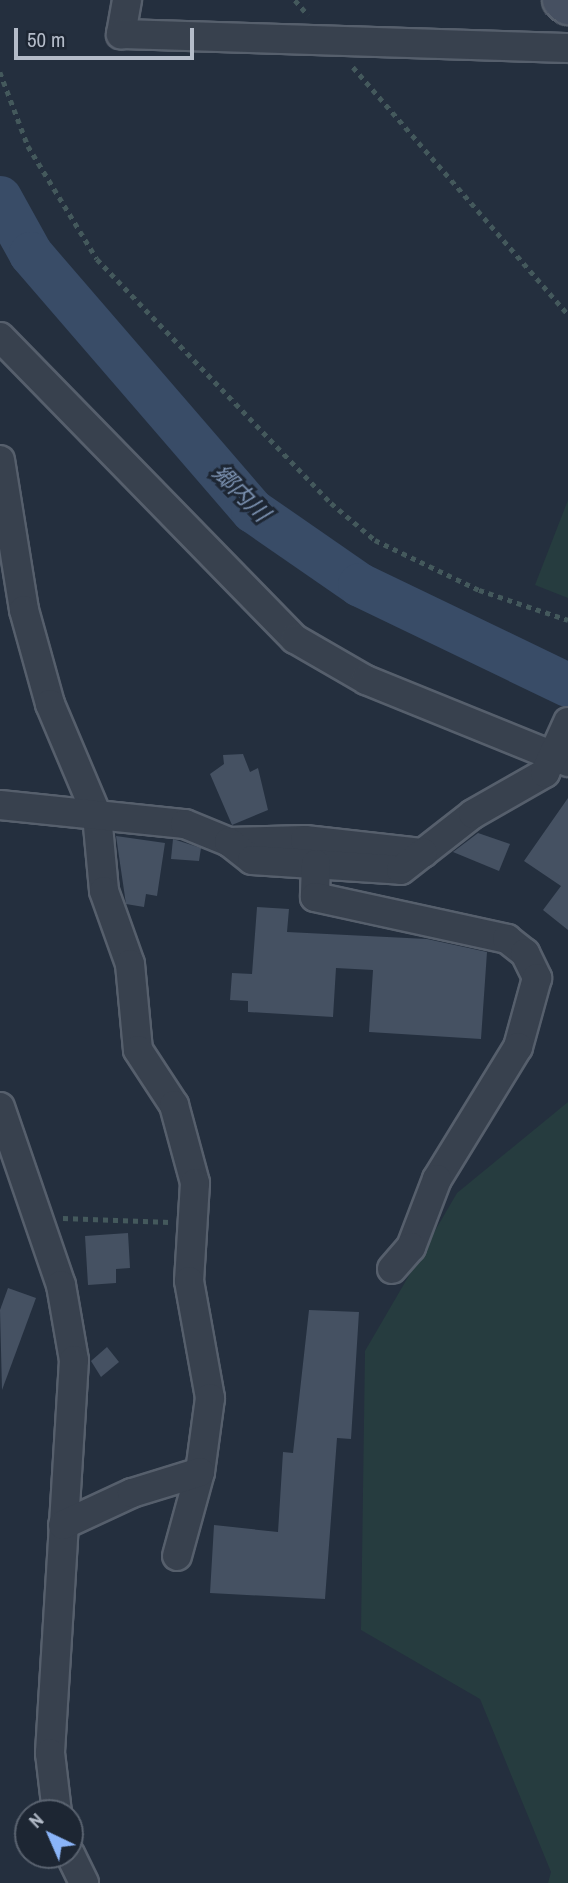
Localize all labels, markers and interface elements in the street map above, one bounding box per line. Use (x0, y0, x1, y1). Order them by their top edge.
scale bar (18, 14, 198, 58)
text: 50 m (27, 25, 65, 54)
water label: 郷内川 (207, 459, 275, 527)
north arrow (14, 1799, 84, 1869)
text: N (23, 1807, 49, 1834)

